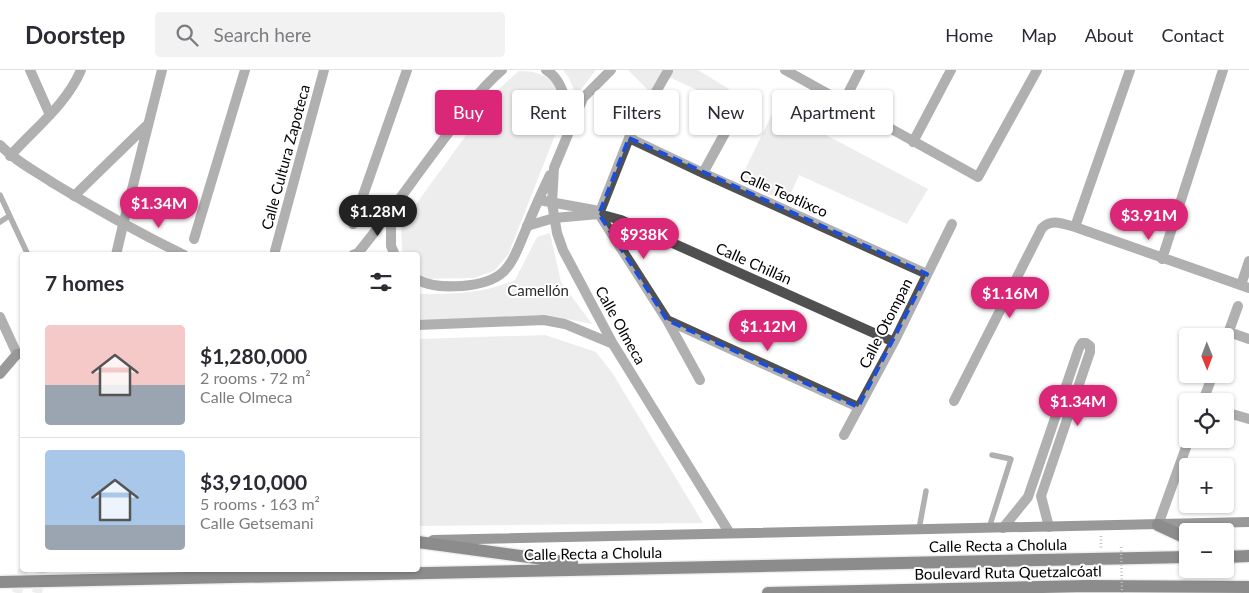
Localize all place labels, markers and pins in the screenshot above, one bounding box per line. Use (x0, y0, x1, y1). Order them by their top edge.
pin: $1.34M (118, 186, 200, 229)
pin: $1.28M (337, 194, 419, 237)
pin: $3.91M (1108, 198, 1190, 241)
pin: $938K (609, 218, 679, 260)
pin: $1.16M (969, 276, 1051, 319)
pin: $1.12M (727, 310, 809, 352)
pin: $1.34M (1037, 384, 1119, 427)

